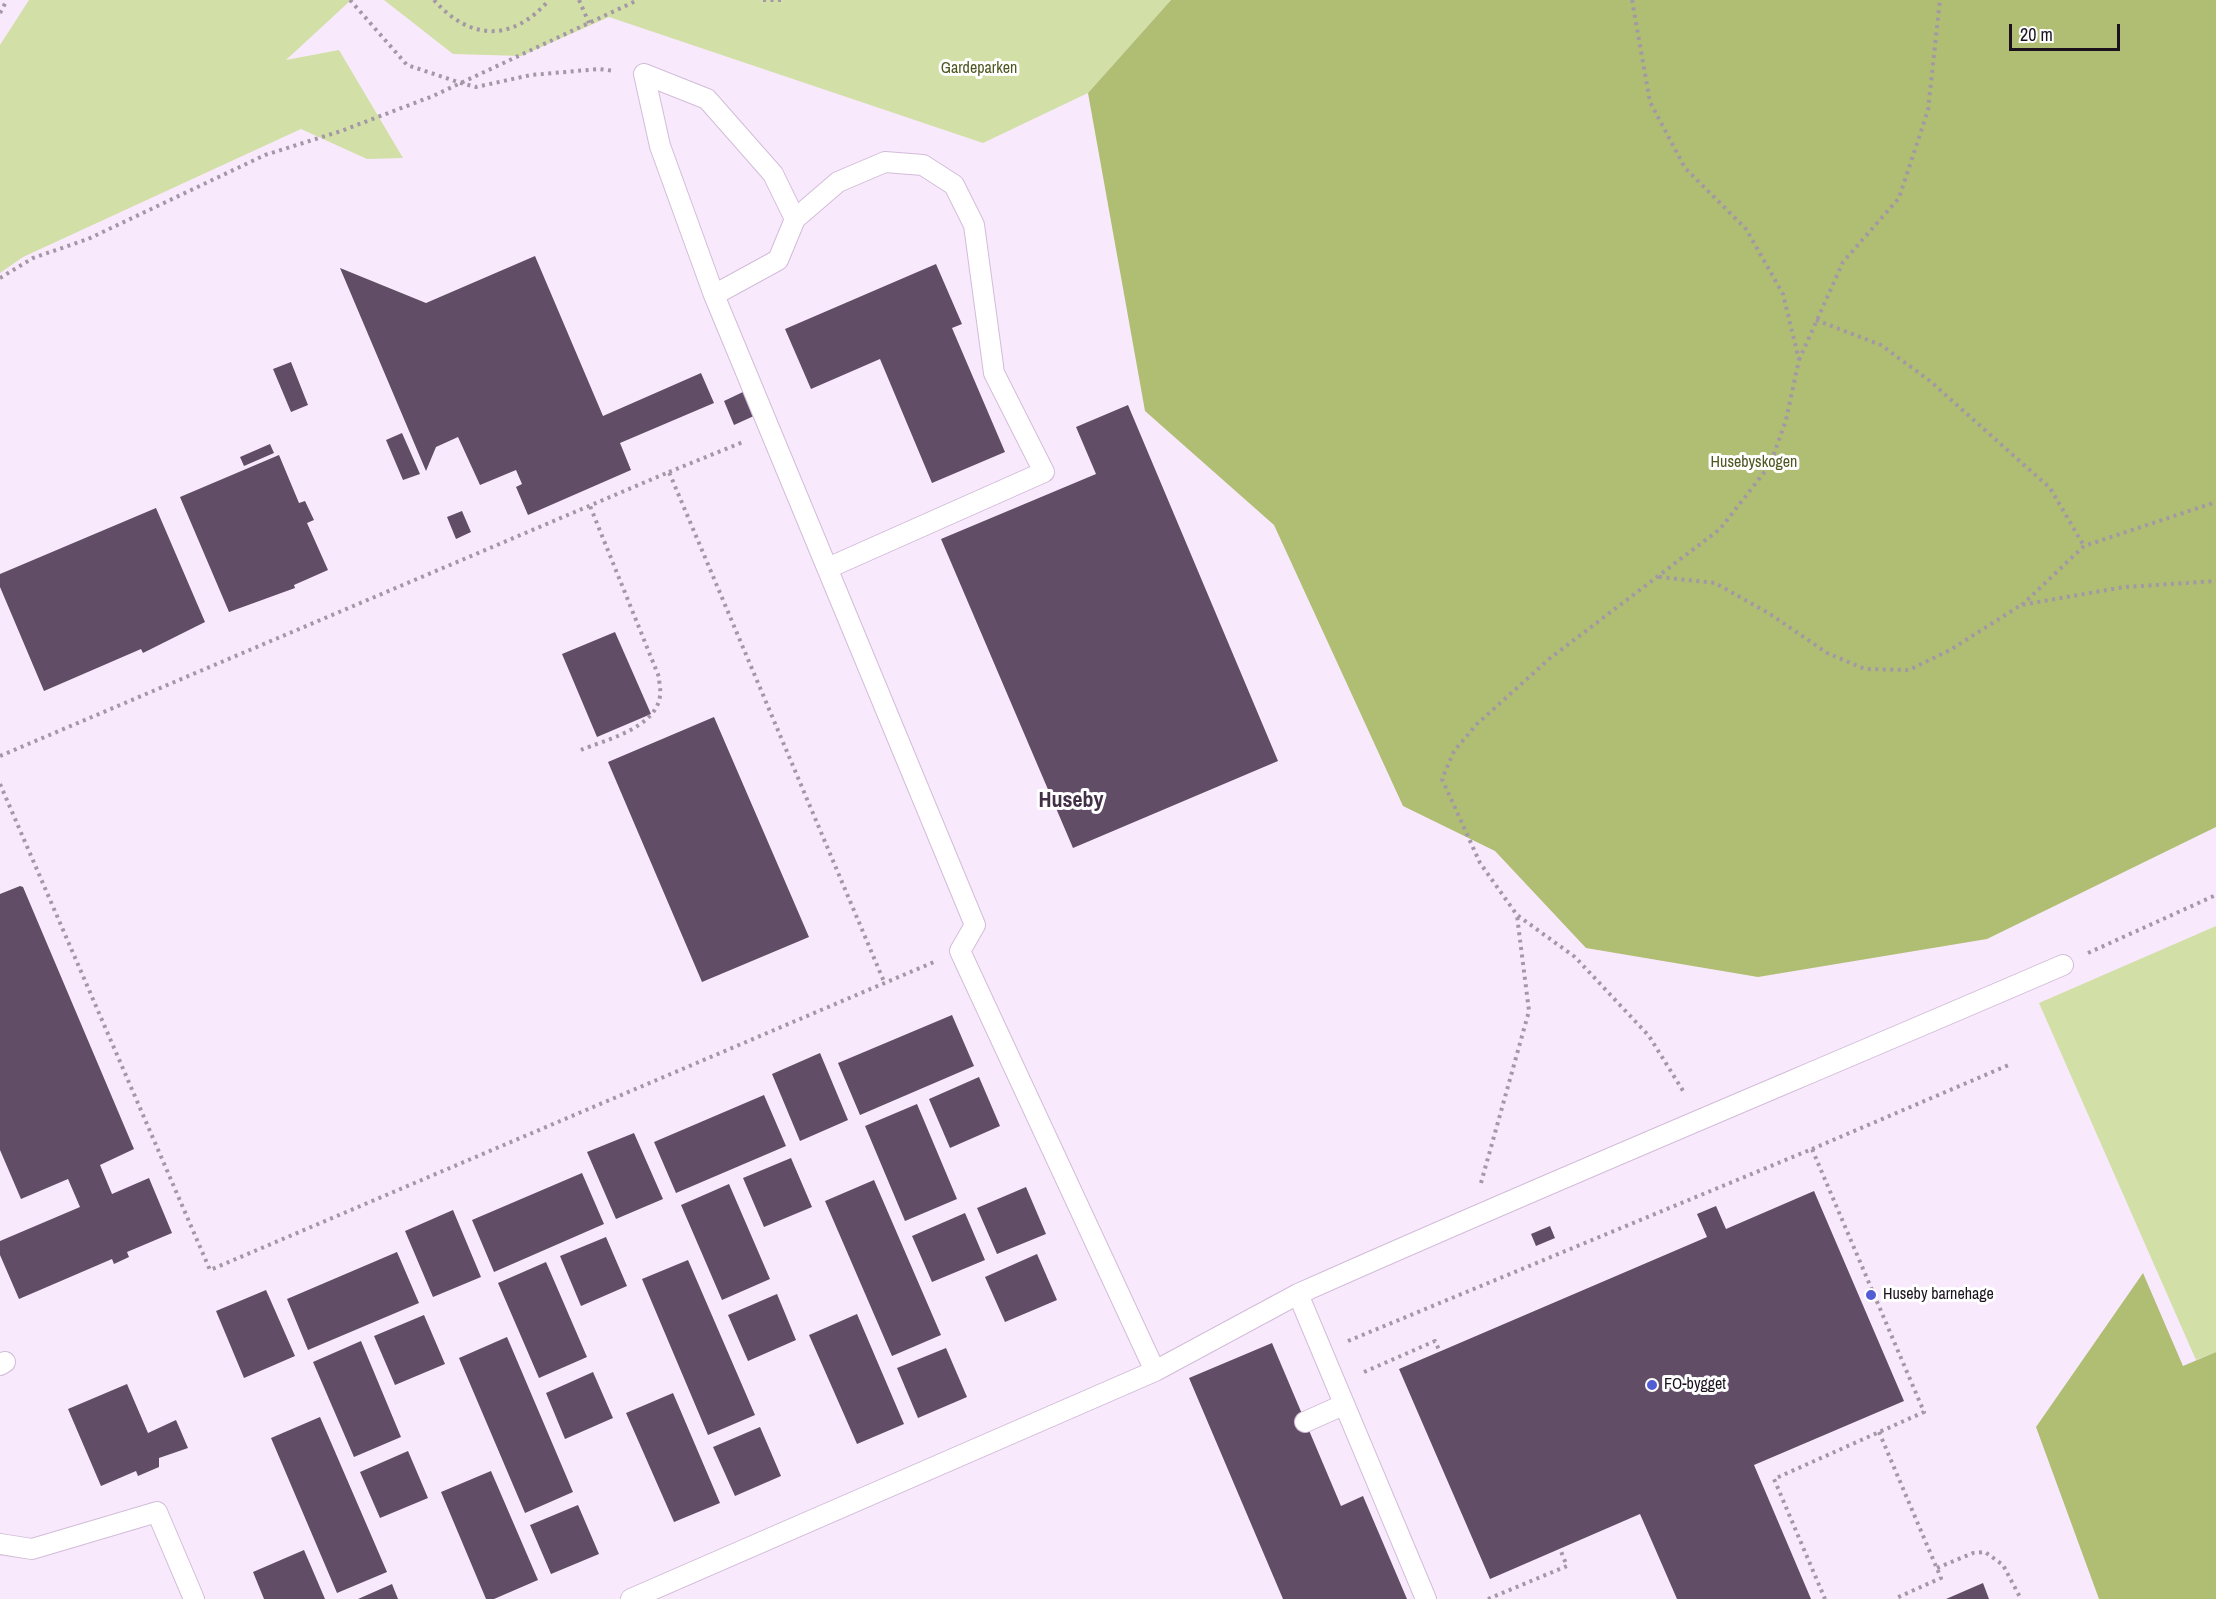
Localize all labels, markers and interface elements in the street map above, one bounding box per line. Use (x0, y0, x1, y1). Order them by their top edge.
scale bar (2012, 12, 2123, 50)
text: 20 m (2020, 22, 2053, 47)
park label: Gardeparken (941, 59, 1017, 79)
park label: Husebyskogen (1711, 453, 1797, 473)
district label: Huseby (1038, 788, 1104, 814)
place label: Huseby barnehage (1883, 1285, 1994, 1305)
marker: Huseby barnehage (1864, 1288, 1878, 1302)
place label: FO-bygget (1664, 1375, 1726, 1395)
marker: FO-bygget (1645, 1378, 1659, 1392)

